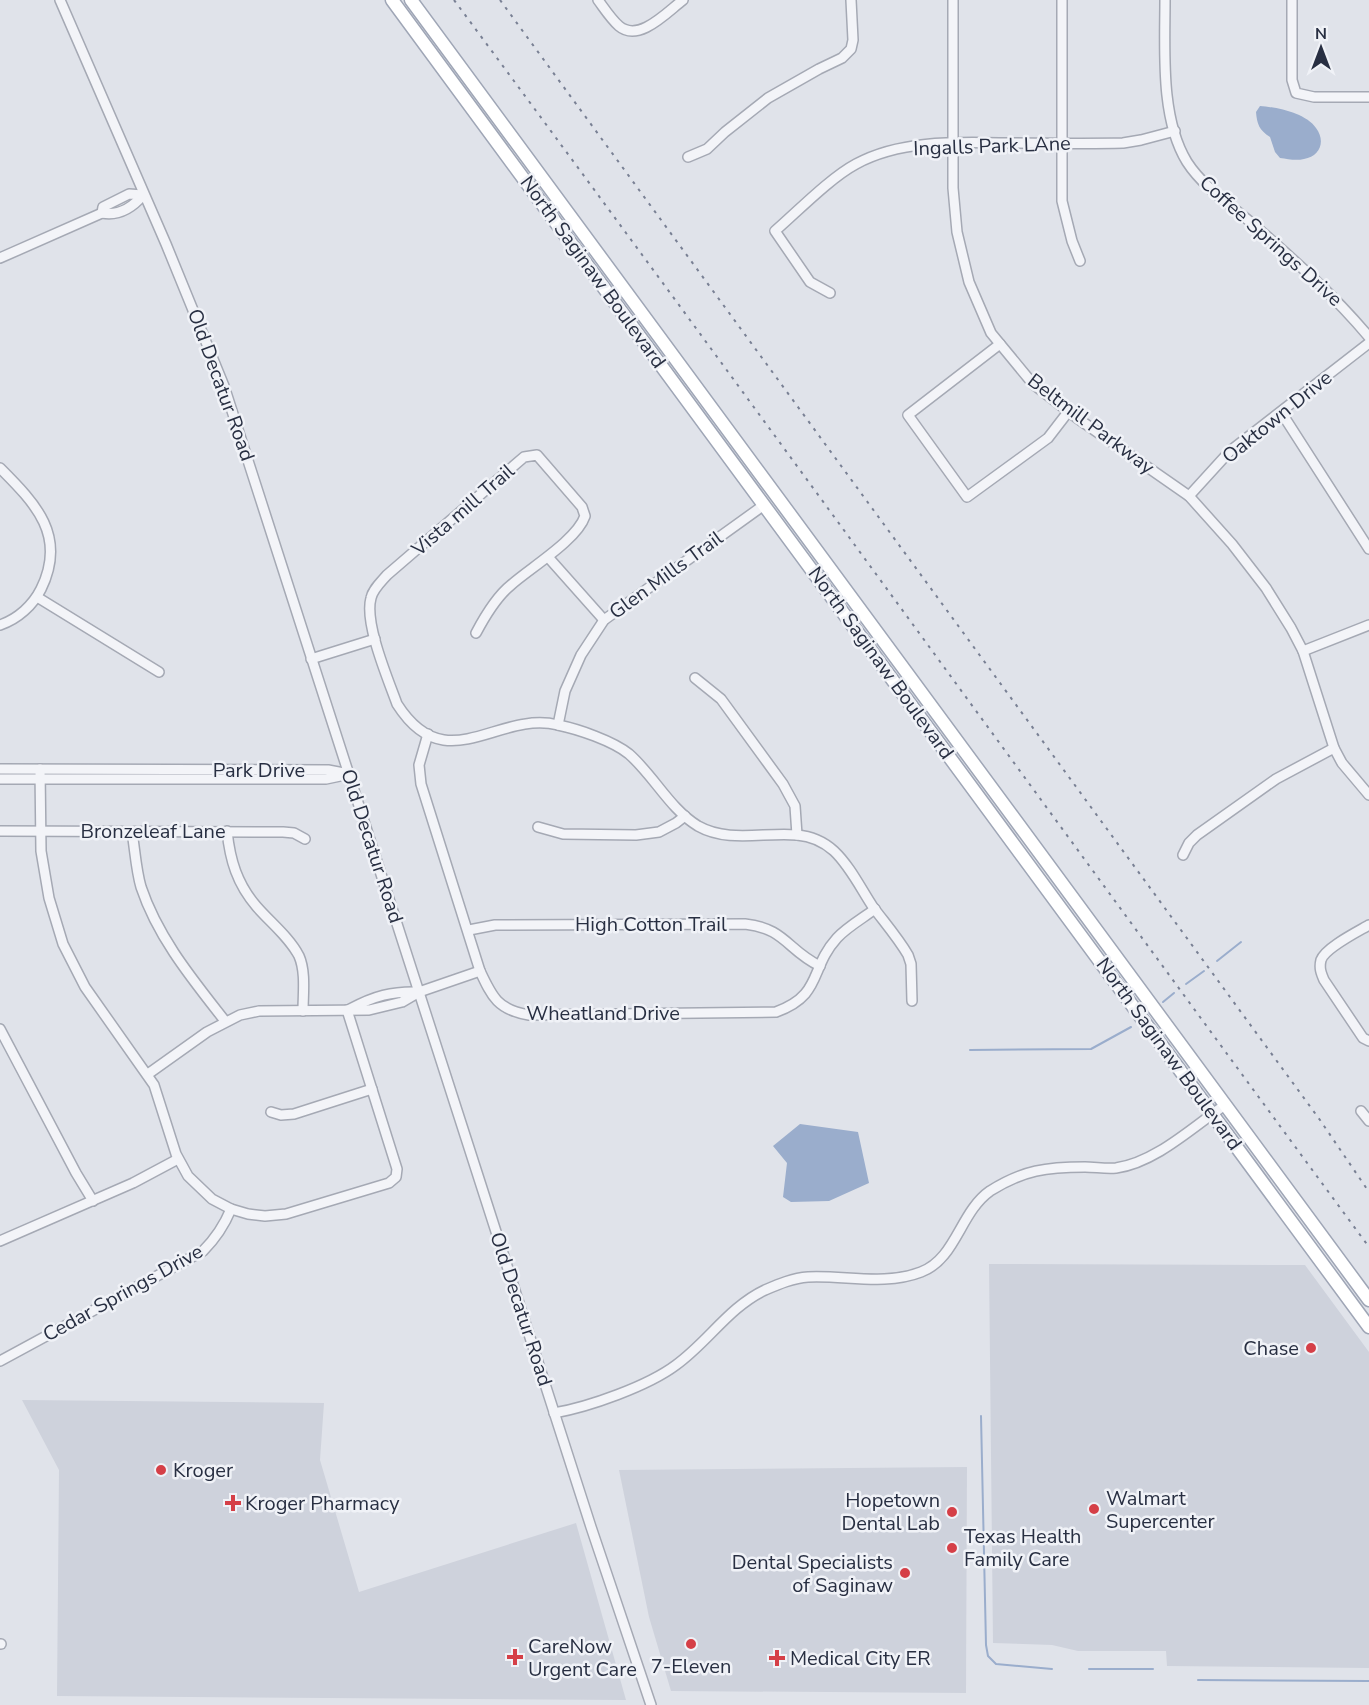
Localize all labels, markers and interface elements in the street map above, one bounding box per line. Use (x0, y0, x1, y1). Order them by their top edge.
north arrow (1291, 18, 1351, 78)
text: N (1315, 23, 1327, 45)
street label: Ingalls Park LAne (913, 130, 1071, 162)
street label: Coffee Springs Drive (1194, 169, 1348, 313)
street label: North Saginaw Boulevard (514, 170, 672, 374)
street label: Old Decatur Road (181, 305, 261, 465)
street label: Oaktown Drive (1216, 364, 1338, 470)
street label: Beltmill Parkway (1022, 367, 1161, 481)
street label: Vista mill Trail (405, 458, 520, 563)
street label: Glen Mills Trail (604, 525, 728, 625)
street label: North Saginaw Boulevard (802, 561, 960, 765)
street label: Park Drive (213, 757, 305, 784)
street label: Old Decatur Road (334, 766, 410, 926)
street label: Bronzeleaf Lane (80, 818, 226, 845)
street label: High Cotton Trail (575, 911, 727, 938)
street label: North Saginaw Boulevard (1090, 952, 1248, 1156)
street label: Wheatland Drive (526, 1000, 680, 1027)
street label: Old Decatur Road (483, 1229, 559, 1389)
street label: Cedar Springs Drive (38, 1238, 208, 1348)
place label: Chase (1243, 1335, 1299, 1362)
marker: Chase (1304, 1341, 1318, 1355)
place label: Kroger (173, 1457, 233, 1484)
marker: Kroger (154, 1463, 168, 1477)
place label: Walmart Supercenter (1106, 1485, 1215, 1535)
place label: Hopetown Dental Lab (841, 1487, 940, 1537)
place label: Kroger Pharmacy (245, 1490, 400, 1517)
marker: Kroger Pharmacy (226, 1496, 240, 1510)
marker: Walmart Supercenter (1087, 1502, 1101, 1516)
marker: Hopetown Dental Lab (945, 1505, 959, 1519)
place label: Texas Health Family Care (964, 1523, 1081, 1573)
marker: Texas Health Family Care (945, 1541, 959, 1555)
place label: Dental Specialists of Saginaw (732, 1549, 893, 1599)
marker: Dental Specialists of Saginaw (898, 1566, 912, 1580)
place label: CareNow Urgent Care (528, 1633, 637, 1683)
marker: 7-Eleven (684, 1637, 698, 1651)
place label: Medical City ER (790, 1645, 931, 1672)
marker: CareNow Urgent Care (506, 1648, 524, 1666)
marker: Medical City ER (768, 1649, 786, 1667)
place label: 7-Eleven (651, 1653, 731, 1680)

